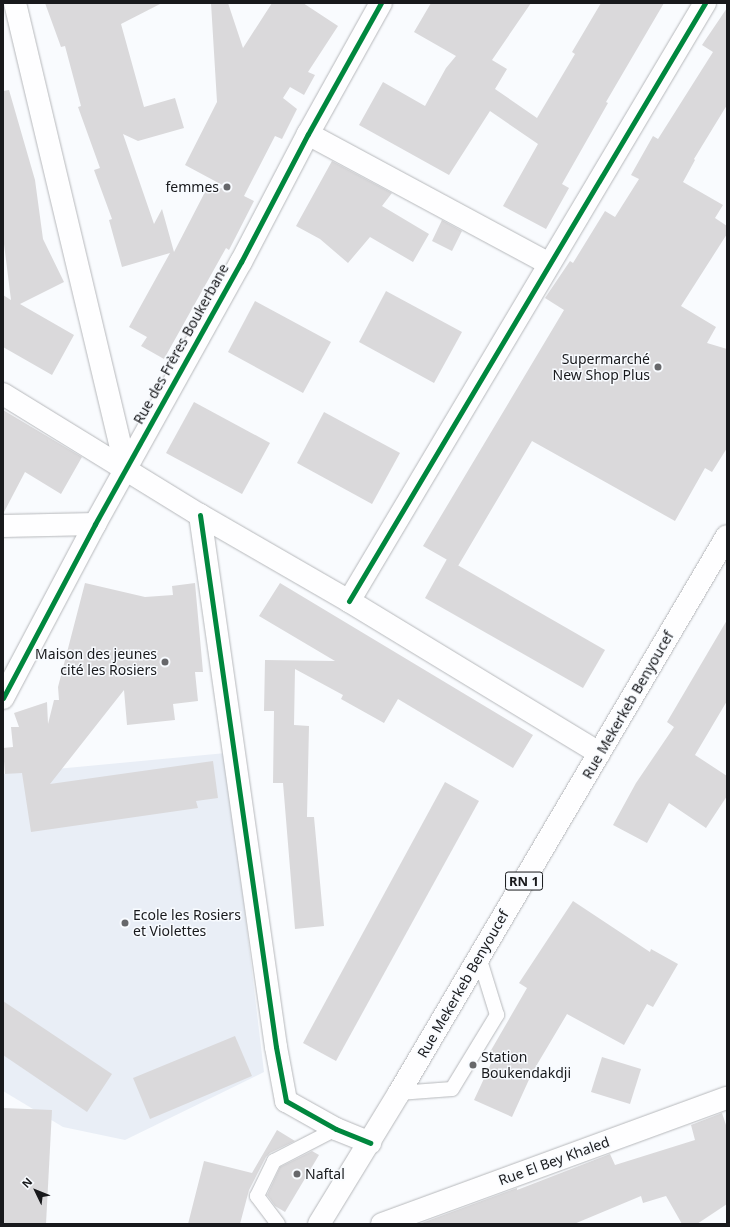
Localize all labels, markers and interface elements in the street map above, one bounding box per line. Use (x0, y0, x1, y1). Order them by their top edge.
place label: femmes (166, 179, 219, 195)
marker: femmes (222, 182, 232, 192)
street label: Rue des Frères Boukerbane (130, 261, 232, 427)
place label: Supermarché New Shop Plus (553, 351, 650, 384)
marker: Supermarché New Shop Plus (653, 362, 663, 372)
street label: Rue Mekerkeb Benyoucef (579, 628, 677, 782)
place label: Maison des jeunes cité les Rosiers (35, 646, 157, 678)
marker: Maison des jeunes cité les Rosiers (160, 657, 170, 667)
road number: RN 1 (505, 870, 543, 892)
place label: Ecole les Rosiers et Violettes (133, 907, 241, 940)
street label: Rue Mekerkeb Benyoucef (414, 907, 512, 1061)
marker: Ecole les Rosiers et Violettes (120, 918, 130, 928)
place label: Station Boukendakdji (481, 1049, 571, 1082)
marker: Station Boukendakdji (468, 1060, 478, 1070)
street label: Rue El Bey Khaled (496, 1133, 612, 1189)
place label: Naftal (305, 1166, 345, 1182)
marker: Naftal (292, 1169, 302, 1179)
north arrow (16, 1171, 56, 1211)
text: N (18, 1174, 35, 1191)

